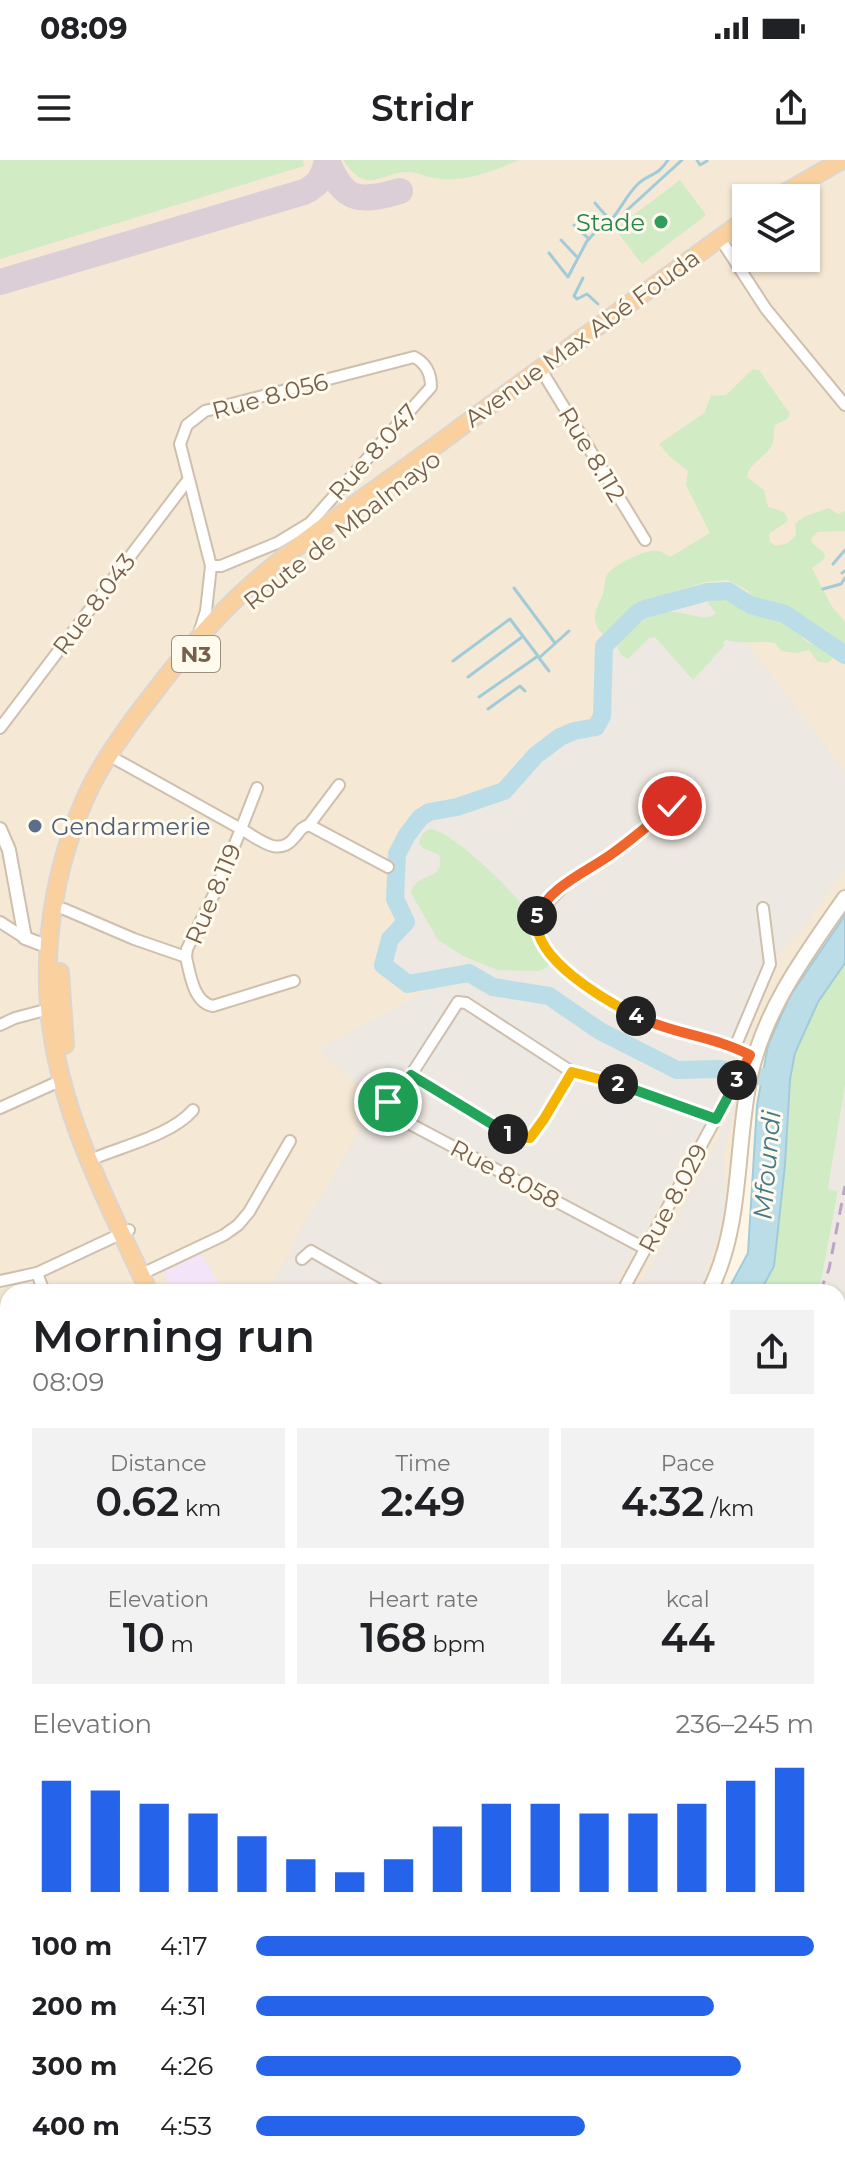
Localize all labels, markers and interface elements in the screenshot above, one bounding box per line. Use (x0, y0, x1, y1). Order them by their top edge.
text: 08:09 (40, 10, 128, 47)
icon: menu (32, 86, 76, 130)
text: Stridr (371, 86, 474, 130)
icon: share (769, 86, 813, 130)
map controls (732, 184, 820, 272)
button: layers (732, 184, 820, 272)
place label: Stade (576, 208, 645, 237)
marker: Stade (652, 213, 670, 231)
street label: Avenue Max Abé Fouda (459, 243, 705, 433)
street label: Rue 8.056 (209, 367, 331, 425)
street label: Rue 8.047 (322, 398, 424, 506)
street label: Rue 8.112 (552, 401, 632, 507)
street label: Route de Mbalmayo (238, 444, 446, 616)
street label: Rue 8.043 (46, 548, 142, 660)
road number: N3 (172, 636, 220, 672)
pin (638, 772, 706, 840)
icon: check (650, 784, 694, 828)
place label: Gendarmerie (51, 812, 211, 841)
marker: Gendarmerie (26, 817, 44, 835)
street label: Rue 8.119 (179, 839, 247, 949)
pin: 5 (517, 896, 557, 936)
text: 5 (530, 902, 544, 929)
pin: 4 (616, 996, 656, 1036)
text: 4 (628, 1002, 644, 1029)
pin: 3 (717, 1060, 757, 1100)
pin: 2 (598, 1064, 638, 1104)
text: 3 (730, 1066, 744, 1093)
pin (354, 1068, 422, 1136)
text: 2 (612, 1070, 624, 1097)
icon: arrive (366, 1080, 410, 1124)
water label: Mfoundi (746, 1108, 788, 1221)
pin: 1 (488, 1114, 528, 1154)
text: 1 (504, 1120, 512, 1147)
street label: Rue 8.058 (445, 1133, 565, 1215)
street label: Rue 8.029 (632, 1139, 714, 1257)
text: Morning run (32, 1309, 315, 1363)
button: share (730, 1310, 814, 1394)
text: 08:09 (32, 1366, 104, 1398)
text: Distance (110, 1450, 207, 1477)
text: Time (395, 1450, 451, 1477)
text: Pace (661, 1450, 715, 1477)
text: 0.62 (95, 1477, 179, 1526)
text: 2:49 (380, 1477, 466, 1526)
text: 4:32 (621, 1477, 705, 1526)
text: km (179, 1495, 221, 1522)
text: /km (705, 1495, 754, 1522)
text: Elevation (107, 1586, 209, 1613)
text: Heart rate (368, 1586, 478, 1613)
text: kcal (666, 1586, 710, 1613)
text: 10 (123, 1613, 165, 1662)
text: 168 (360, 1613, 427, 1662)
text: 44 (661, 1613, 715, 1662)
text: m (165, 1631, 194, 1658)
text: bpm (427, 1631, 486, 1658)
text: Elevation (32, 1708, 152, 1740)
text: 236–245 m (675, 1708, 814, 1740)
text: 100 m (32, 1930, 112, 1962)
text: 4:17 (160, 1930, 208, 1962)
text: 200 m (32, 1990, 117, 2022)
text: 4:31 (160, 1990, 207, 2022)
text: 300 m (32, 2050, 117, 2082)
text: 4:26 (160, 2050, 213, 2082)
text: 400 m (32, 2110, 120, 2142)
text: 4:53 (160, 2110, 212, 2142)

